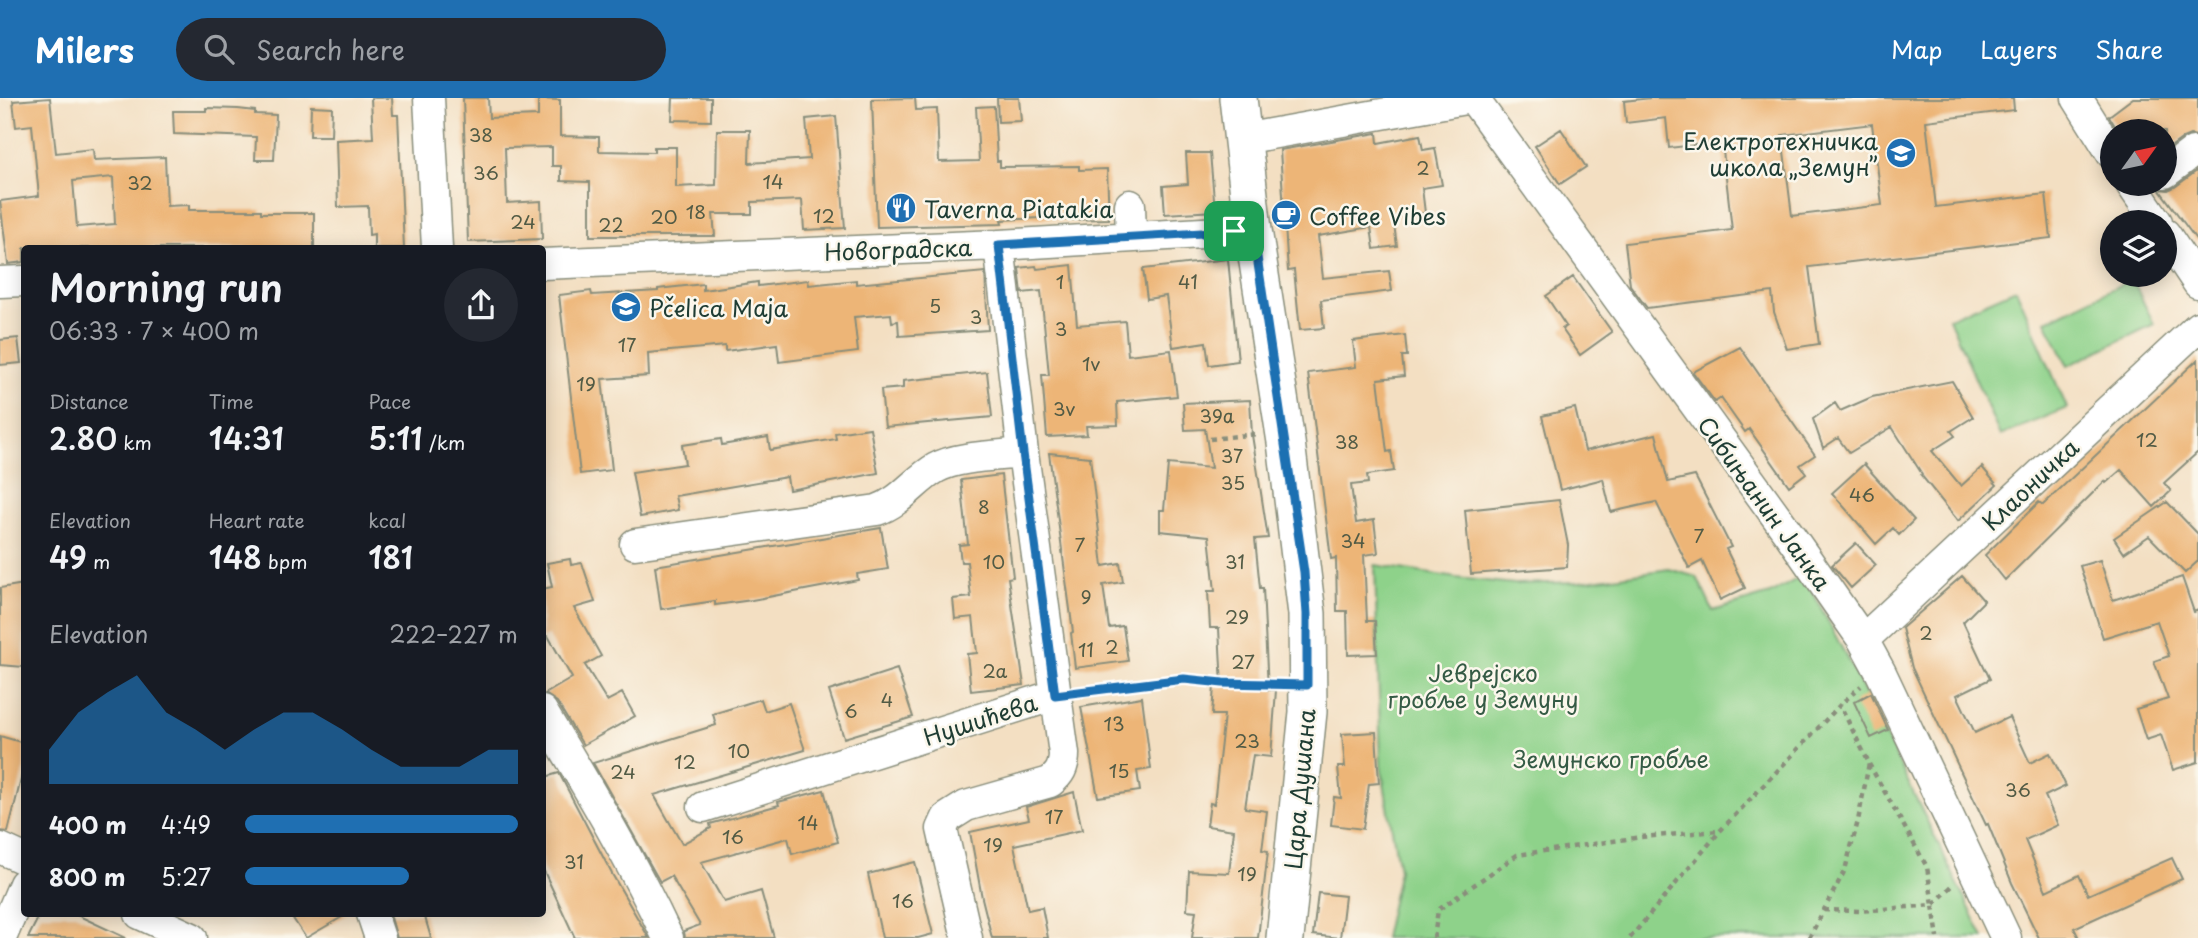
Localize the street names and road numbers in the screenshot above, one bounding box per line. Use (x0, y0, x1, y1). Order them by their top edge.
street label: Новоградска (823, 229, 973, 269)
street label: Сибињанин Јанка (1690, 409, 1841, 598)
street label: Клаоничка (1974, 429, 2087, 538)
street label: Нушићева (919, 684, 1042, 754)
street label: Цара Душана (1275, 707, 1323, 871)

